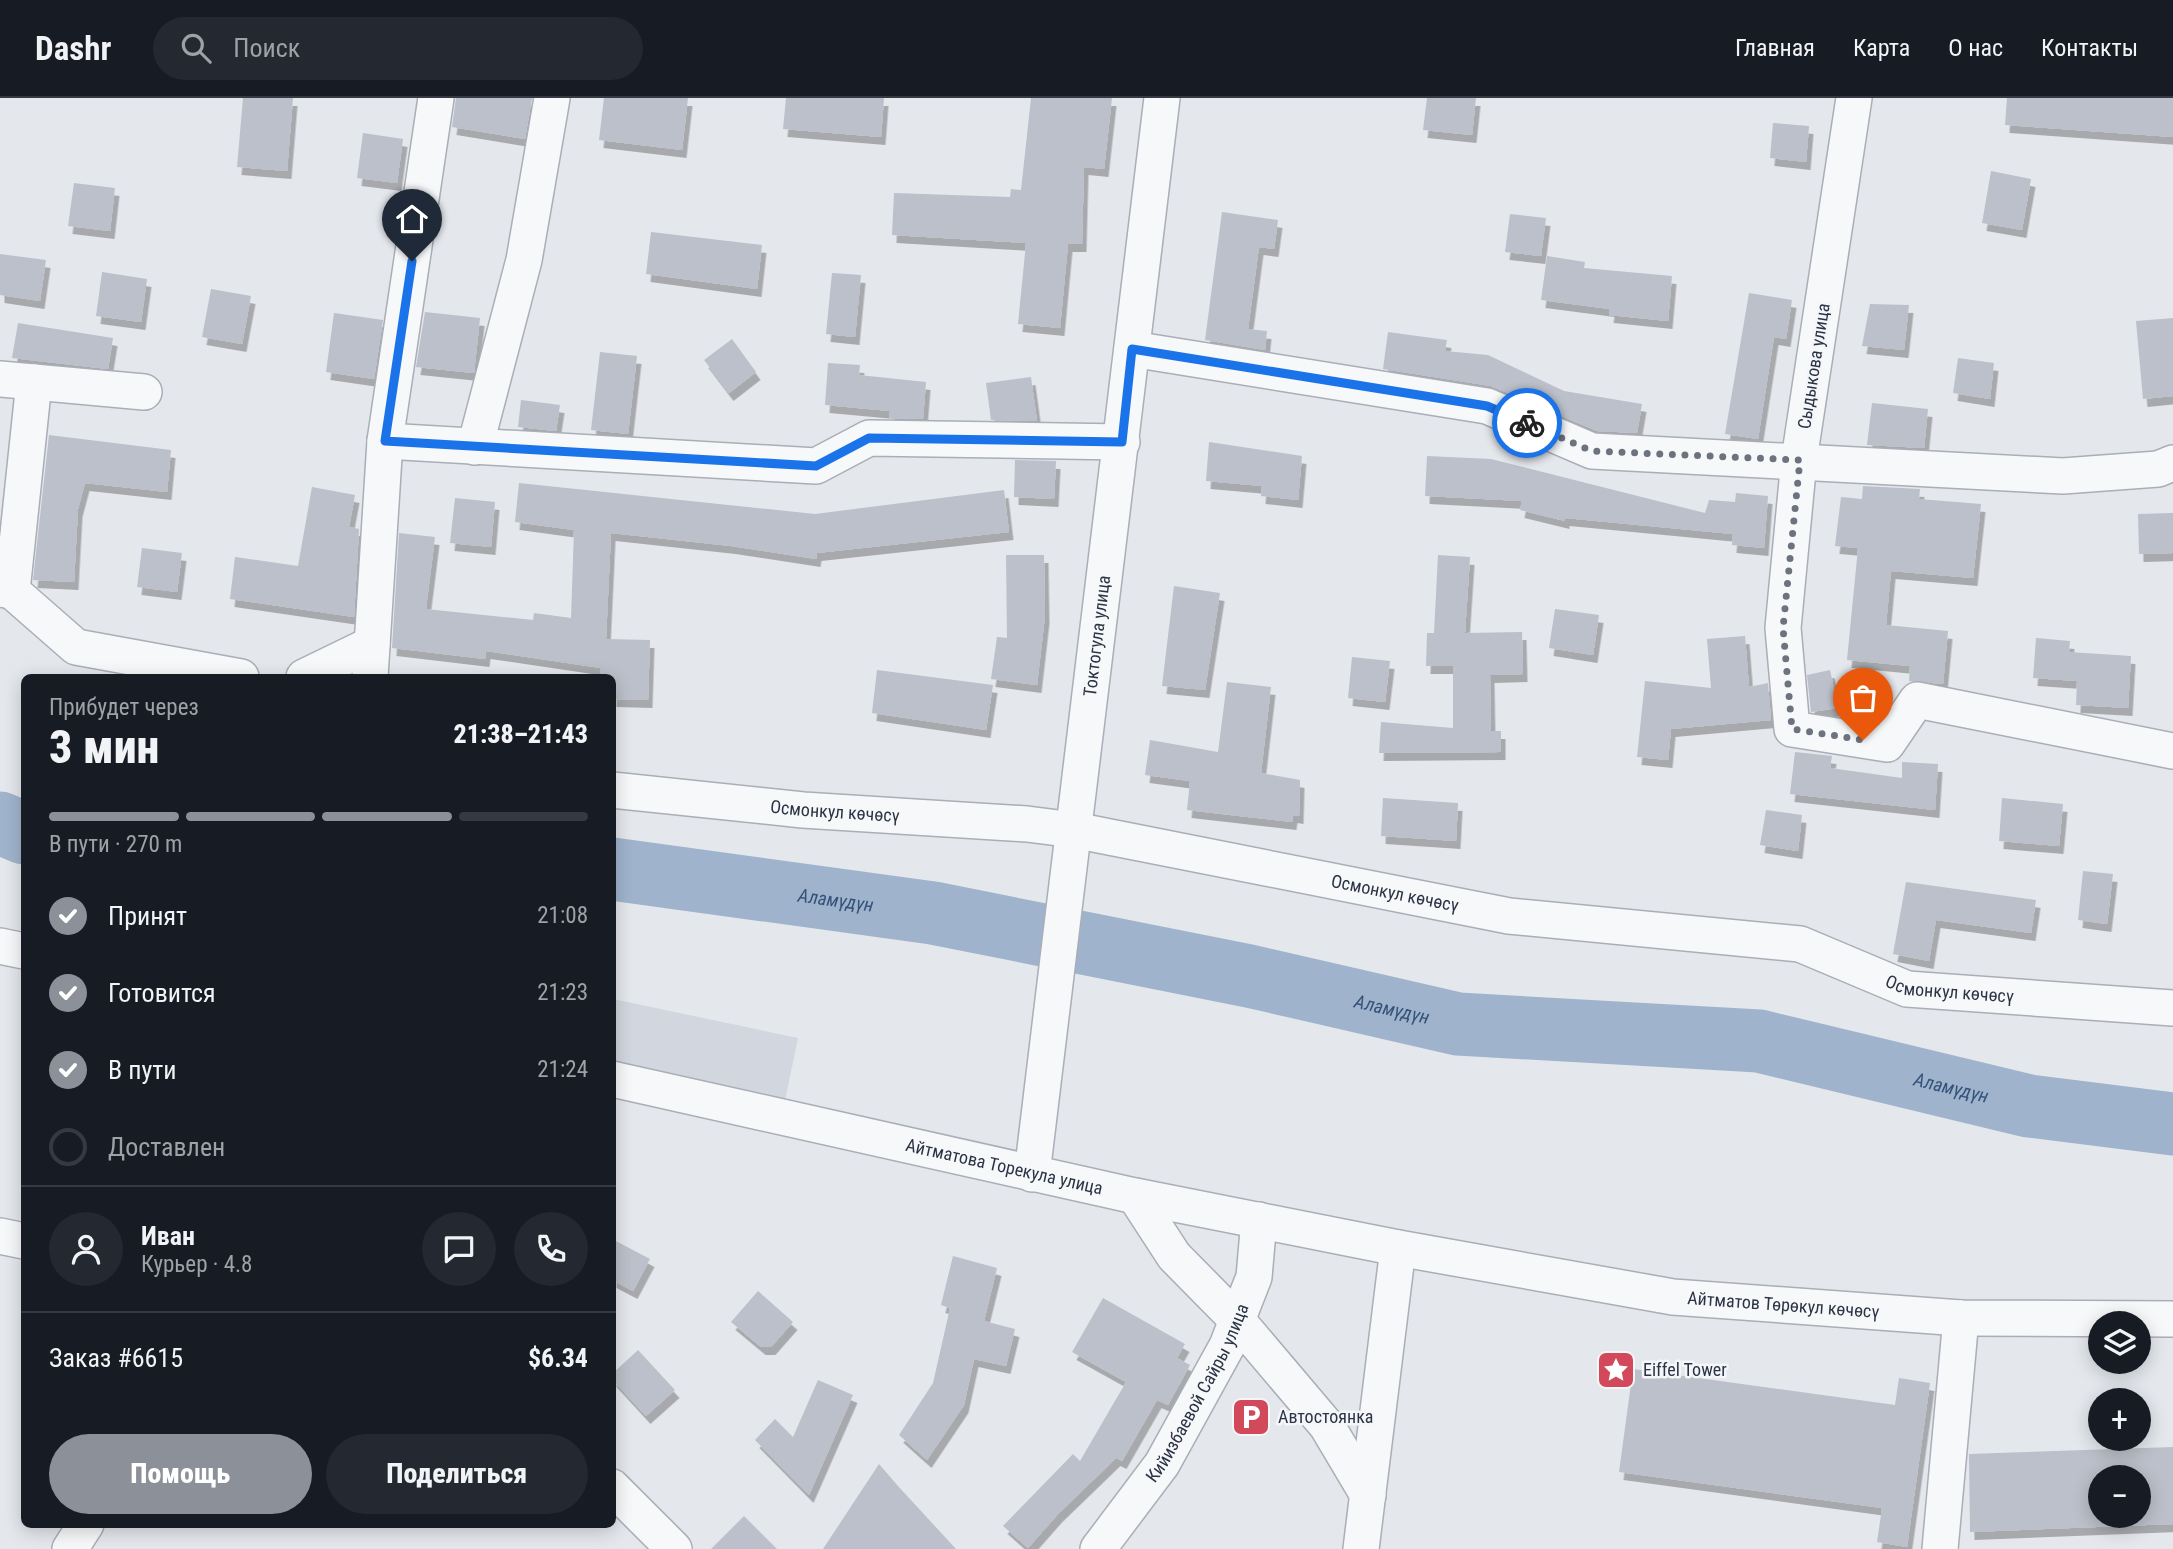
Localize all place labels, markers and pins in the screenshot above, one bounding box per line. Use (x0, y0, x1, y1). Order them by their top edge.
pin (382, 189, 442, 261)
pin (1833, 668, 1893, 740)
place icon: Eiffel Tower (1595, 1349, 1637, 1391)
place label: Eiffel Tower (1643, 1359, 1727, 1380)
parking icon: Автостоянка (1230, 1396, 1272, 1438)
place label: Автостоянка (1278, 1406, 1373, 1427)

